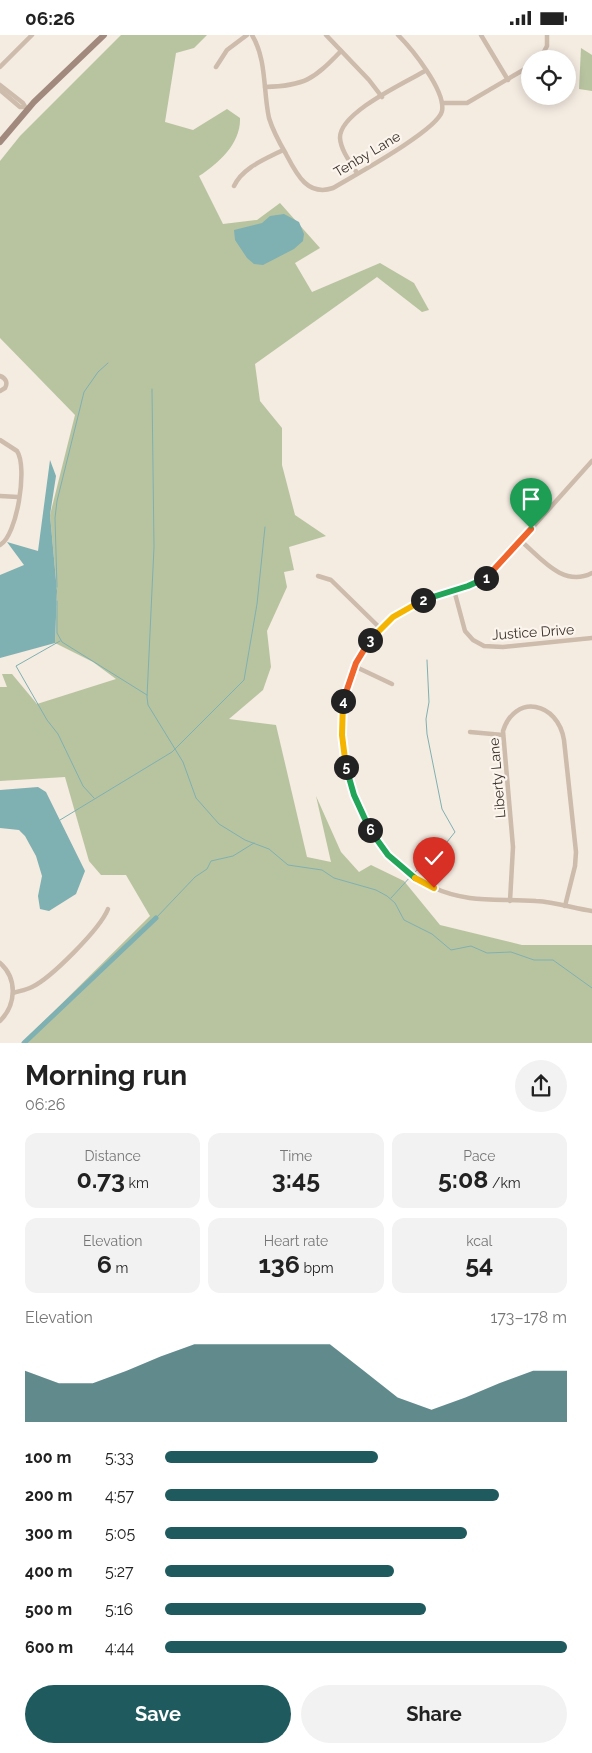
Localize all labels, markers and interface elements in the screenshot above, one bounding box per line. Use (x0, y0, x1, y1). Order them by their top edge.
text: 06:26 (25, 7, 75, 29)
map controls (521, 50, 576, 105)
button: locate (521, 50, 576, 105)
street label: Tenby Lane (331, 128, 403, 180)
pin (510, 478, 552, 529)
icon: arrive (517, 485, 545, 513)
pin: 1 (474, 565, 498, 591)
text: 1 (483, 570, 490, 586)
pin: 2 (410, 587, 436, 613)
text: 2 (420, 592, 427, 608)
street label: Justice Drive (491, 621, 575, 643)
pin: 3 (358, 627, 382, 653)
text: 3 (367, 632, 374, 648)
pin: 4 (330, 689, 356, 713)
text: 4 (340, 693, 348, 709)
street label: Liberty Lane (486, 737, 508, 819)
pin: 5 (334, 755, 358, 779)
text: 5 (343, 759, 350, 775)
pin: 6 (358, 817, 382, 843)
text: 6 (366, 822, 375, 838)
pin (413, 837, 455, 888)
icon: check (420, 844, 448, 872)
text: Morning run (25, 1059, 187, 1092)
button: share (515, 1060, 567, 1112)
text: 06:26 (25, 1095, 65, 1114)
text: Distance (85, 1148, 141, 1164)
text: Time (280, 1148, 312, 1164)
text: Pace (463, 1148, 495, 1164)
text: 0.73 (77, 1164, 125, 1194)
text: 3:45 (272, 1164, 320, 1194)
text: 5:08 (438, 1164, 488, 1194)
text: km (125, 1175, 149, 1191)
text: /km (488, 1175, 521, 1191)
text: Elevation (83, 1233, 142, 1249)
text: Heart rate (264, 1233, 328, 1249)
text: kcal (466, 1233, 492, 1249)
text: 6 (97, 1249, 112, 1279)
text: 136 (258, 1249, 300, 1279)
text: 54 (465, 1249, 493, 1279)
text: m (112, 1260, 128, 1276)
text: bpm (300, 1260, 334, 1276)
text: Elevation (25, 1308, 93, 1327)
text: 173–178 m (491, 1308, 567, 1327)
text: 100 m (25, 1448, 71, 1467)
text: 5:33 (105, 1448, 134, 1467)
text: 200 m (25, 1486, 72, 1505)
text: 4:57 (105, 1486, 134, 1505)
text: 300 m (25, 1524, 72, 1543)
text: 5:05 (105, 1524, 135, 1543)
text: 400 m (25, 1562, 73, 1581)
text: 5:27 (105, 1562, 134, 1581)
text: 500 m (25, 1600, 72, 1619)
text: 5:16 (105, 1600, 133, 1619)
text: 600 m (25, 1638, 73, 1657)
text: 4:44 (105, 1638, 134, 1657)
button: Save (25, 1685, 291, 1743)
button: Share (301, 1685, 567, 1743)

